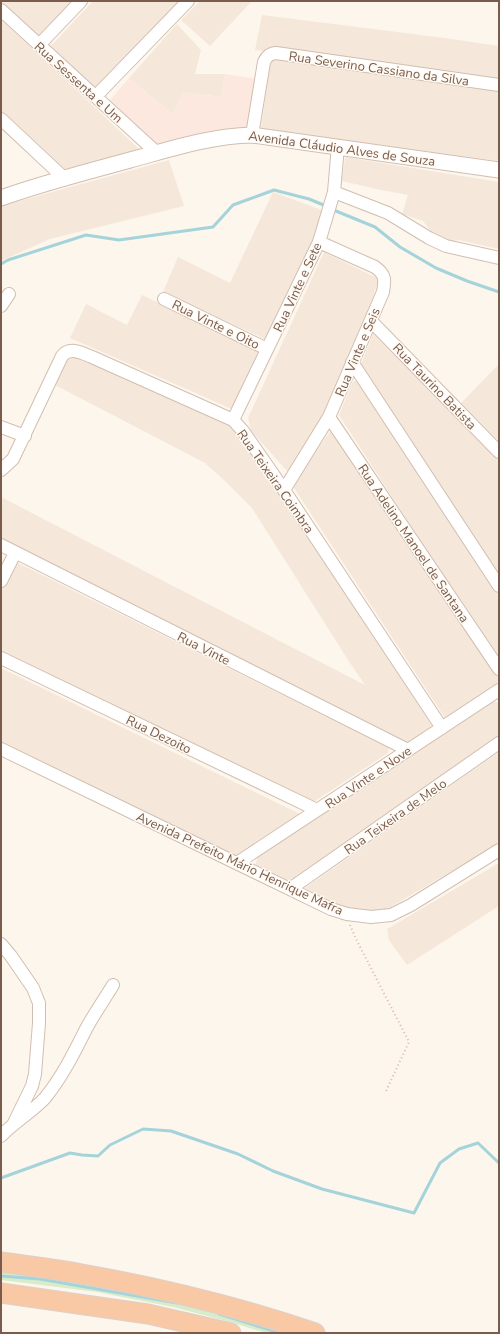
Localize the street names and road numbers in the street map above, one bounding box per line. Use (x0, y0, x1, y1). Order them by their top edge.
street label: Rua Sessenta e Um (30, 38, 127, 127)
street label: Rua Severino Cassiano da Silva (288, 47, 470, 91)
street label: Avenida Cláudio Alves de Souza (247, 127, 436, 171)
street label: Rua Vinte e Sete (269, 240, 327, 335)
street label: Rua Vinte e Oito (169, 296, 262, 354)
street label: Rua Vinte e Seis (331, 305, 385, 400)
street label: Rua Taurino Batista (388, 340, 480, 434)
street label: Rua Teixeira Coimbra (232, 426, 318, 537)
street label: Rua Adelino Manoel de Santana (353, 461, 473, 626)
street label: Rua Vinte (174, 628, 233, 670)
street label: Rua Dezoito (123, 711, 194, 758)
street label: Rua Vinte e Nove (322, 742, 415, 813)
street label: Rua Teixeira de Melo (341, 775, 450, 859)
street label: Avenida Prefeito Mário Henrique Mafra (133, 808, 346, 920)

